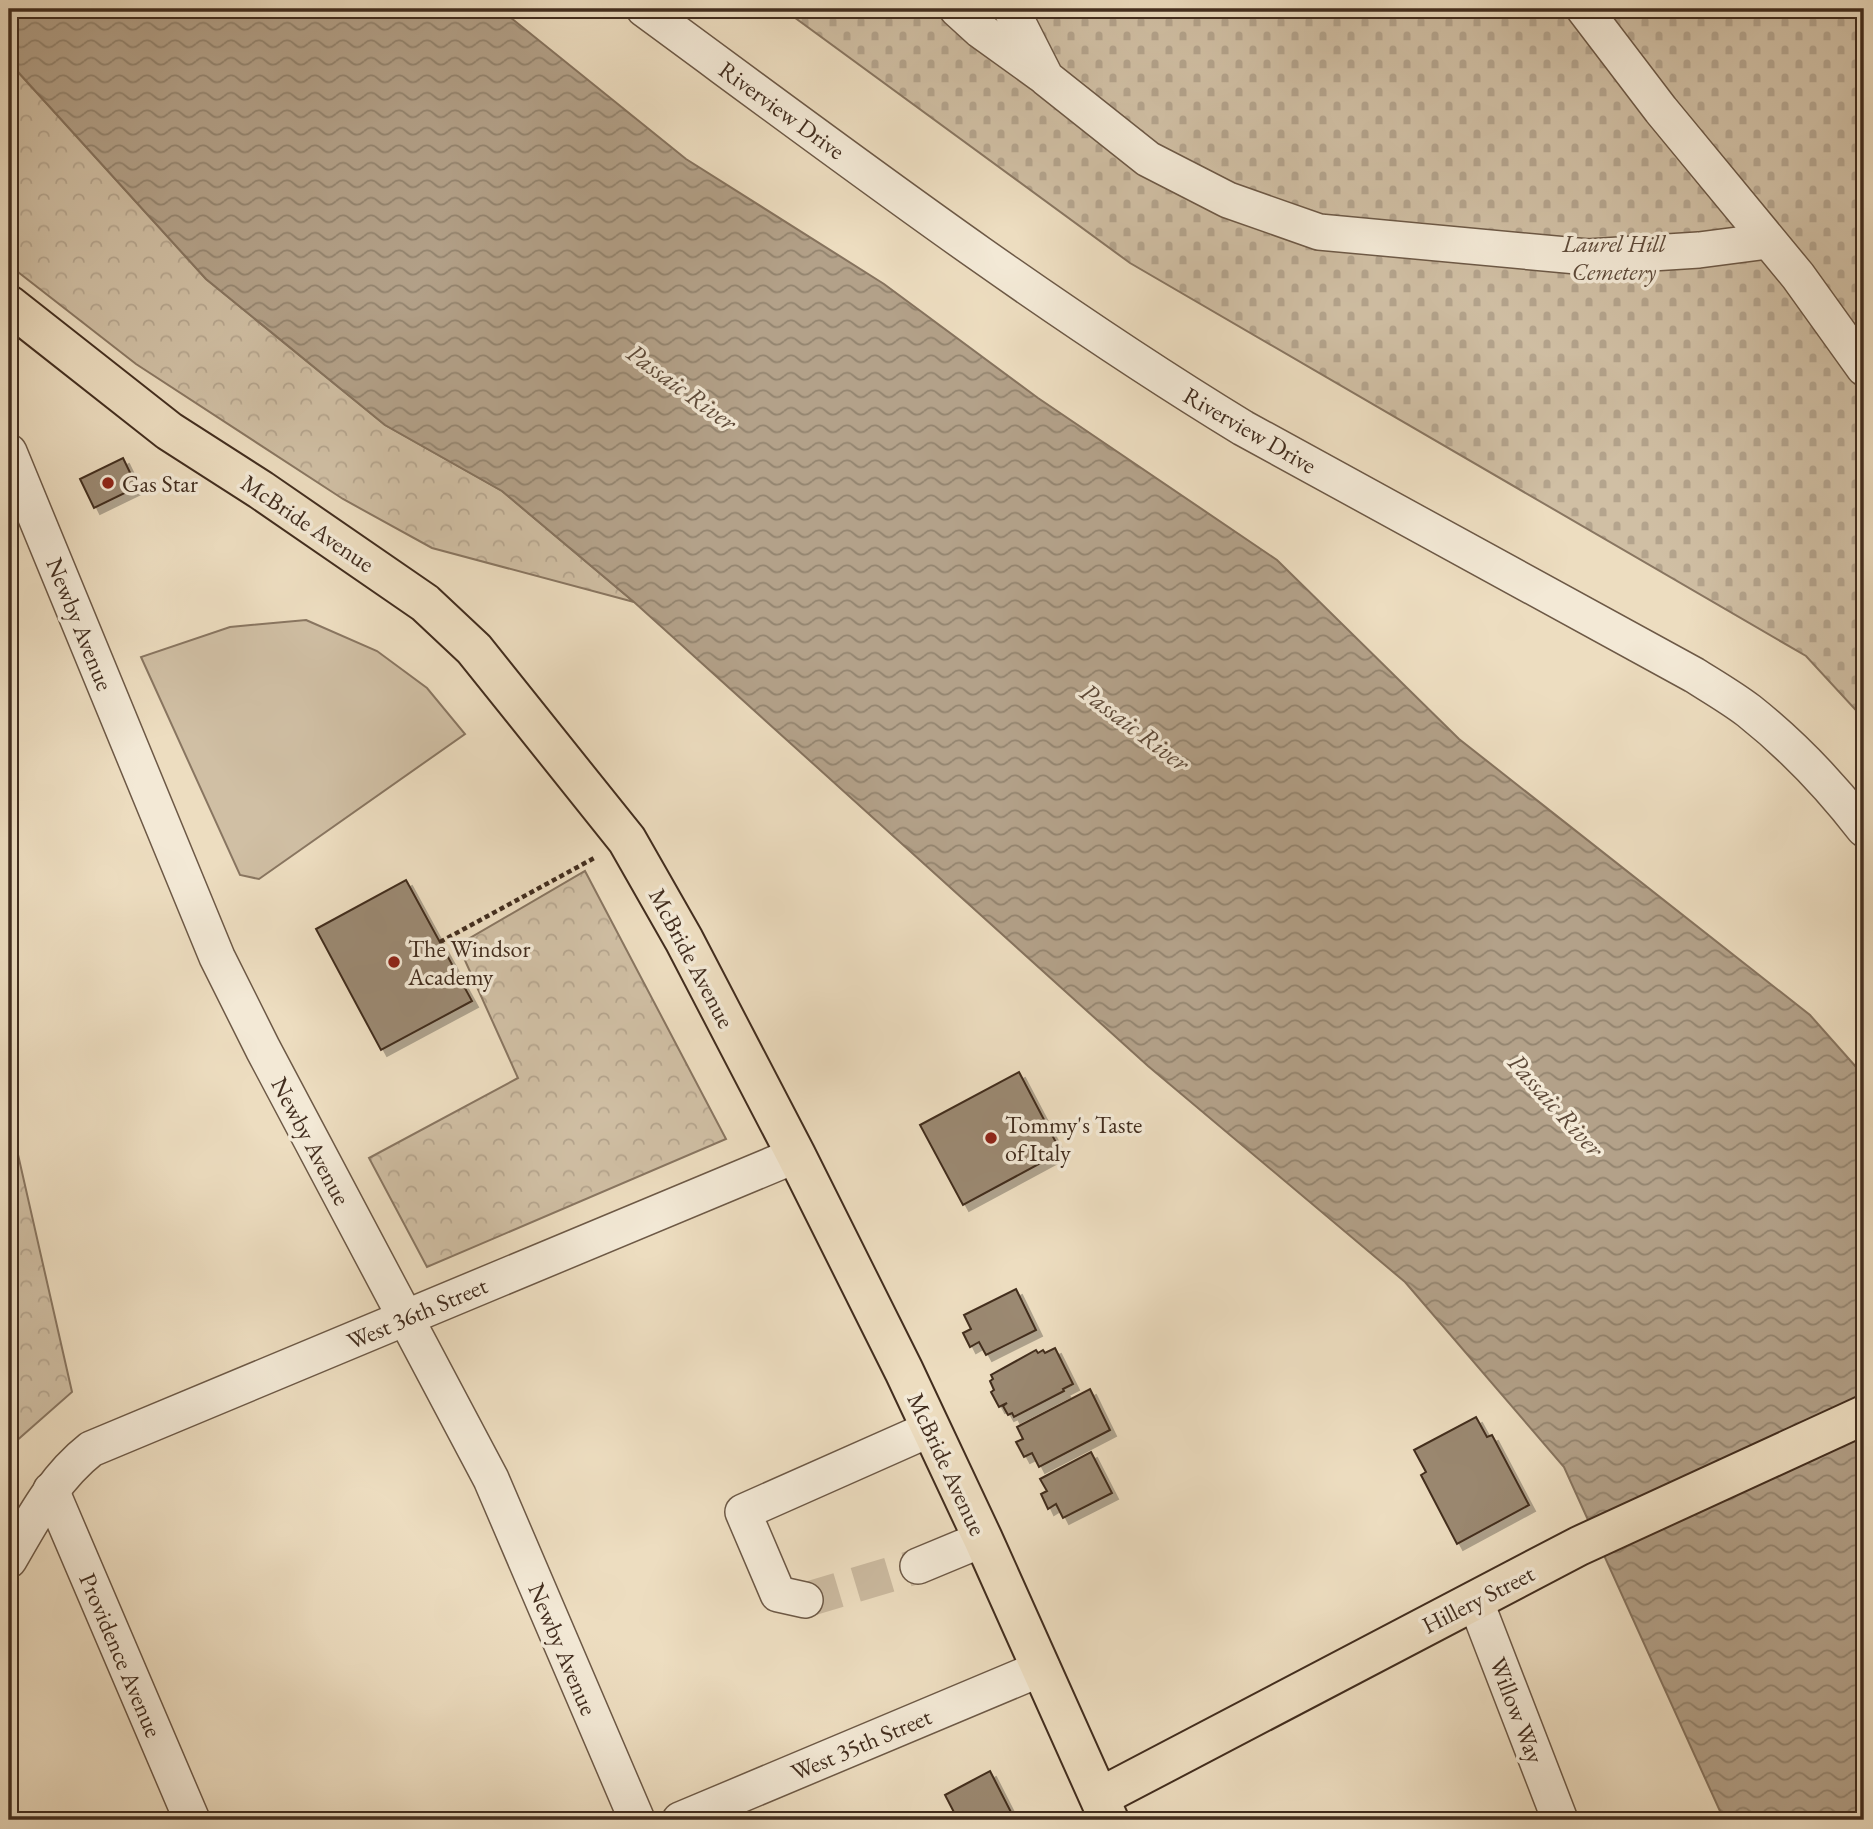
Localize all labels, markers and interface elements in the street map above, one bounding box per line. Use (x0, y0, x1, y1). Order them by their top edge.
street label: Riverview Drive (713, 54, 851, 166)
park label: Laurel Hill Cemetery (1561, 228, 1667, 287)
water label: Passaic River (620, 336, 745, 439)
street label: Riverview Drive (1178, 379, 1322, 481)
street label: McBride Avenue (235, 467, 381, 579)
place label: Gas Star (122, 468, 198, 499)
marker: Gas Star (100, 475, 116, 491)
street label: Newby Avenue (39, 553, 121, 695)
water label: Passaic River (1074, 675, 1197, 780)
street label: McBride Avenue (642, 883, 742, 1033)
place label: The Windsor Academy (407, 933, 530, 992)
marker: The Windsor Academy (386, 954, 402, 970)
water label: Passaic River (1500, 1046, 1612, 1165)
street label: Newby Avenue (264, 1072, 358, 1210)
place label: Tommy's Taste of Italy (1005, 1109, 1142, 1168)
marker: Tommy's Taste of Italy (983, 1130, 999, 1146)
street label: West 36th Street (342, 1269, 492, 1356)
street label: McBride Avenue (900, 1388, 994, 1540)
street label: Hillery Street (1416, 1557, 1540, 1641)
street label: Providence Avenue (72, 1568, 170, 1742)
street label: Newby Avenue (521, 1578, 605, 1720)
street label: Willow Way (1483, 1653, 1552, 1768)
street label: West 35th Street (786, 1700, 936, 1787)

